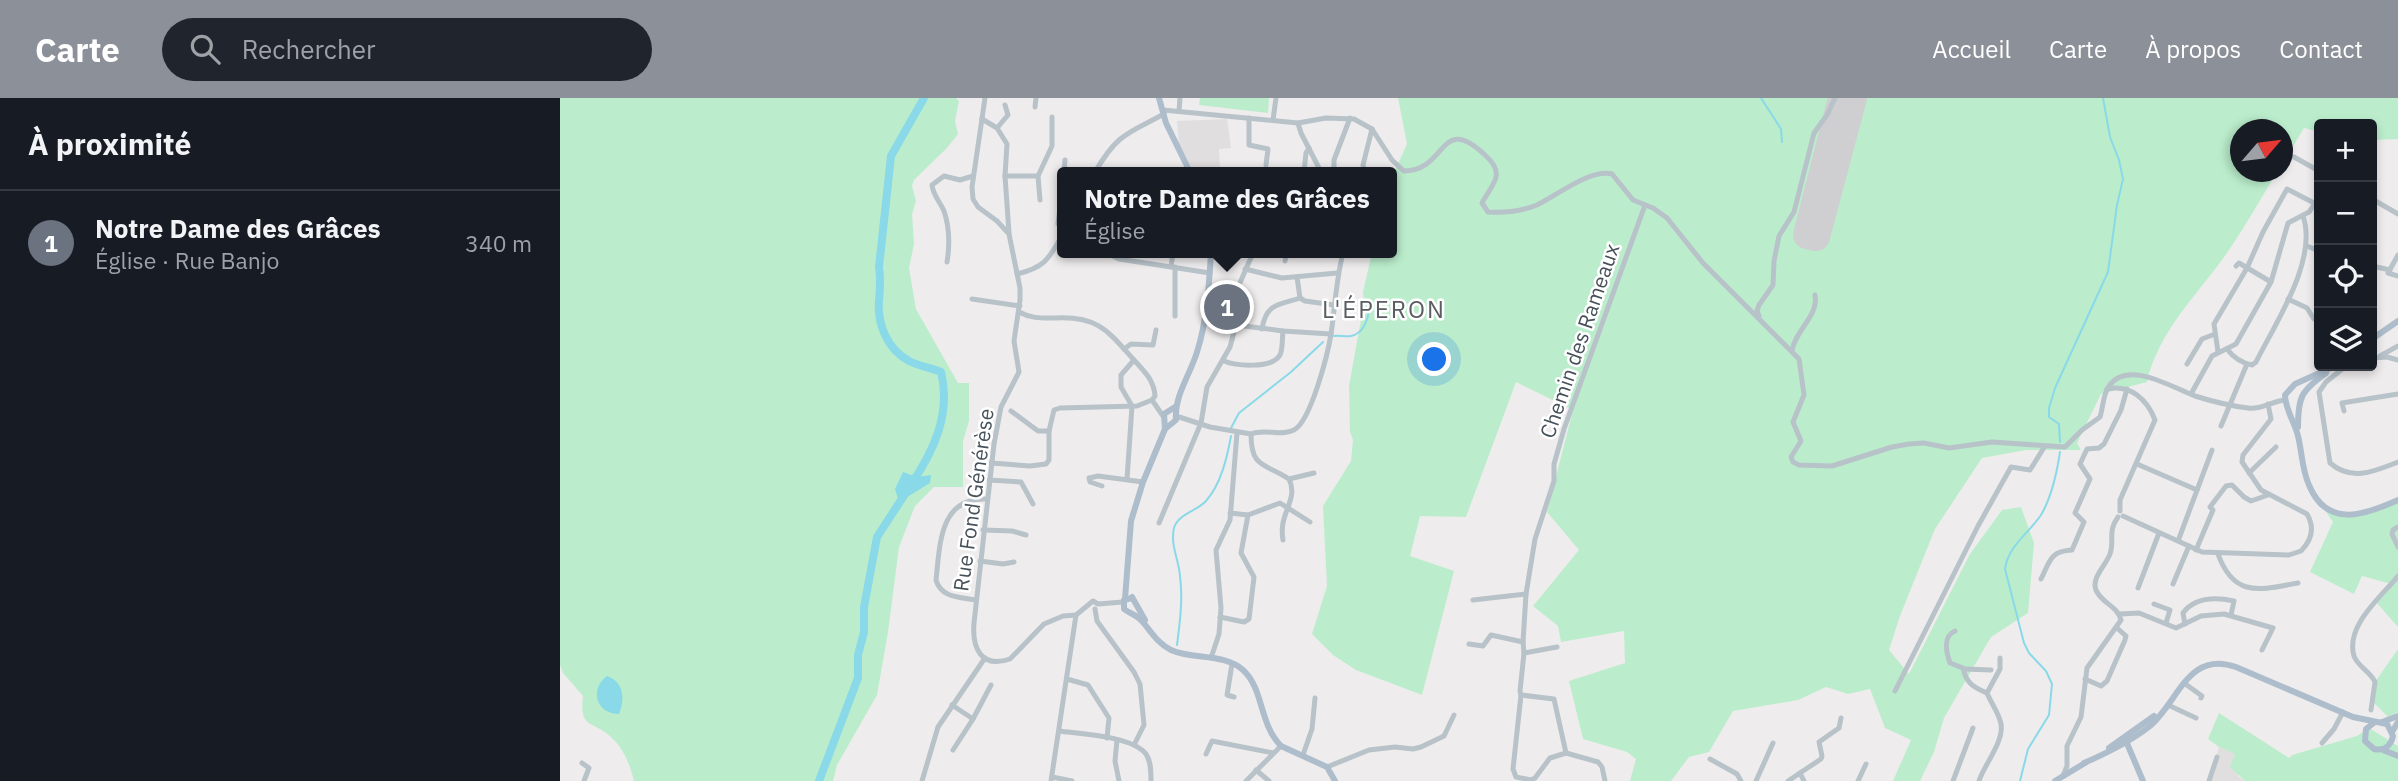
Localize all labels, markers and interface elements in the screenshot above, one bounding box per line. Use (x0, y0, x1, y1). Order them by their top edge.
search box (162, 18, 652, 81)
text: Carte (35, 28, 120, 71)
icon: search (186, 30, 224, 68)
text: Rechercher (242, 32, 376, 66)
text: Accueil (1932, 33, 2011, 65)
text: Carte (2049, 33, 2107, 65)
text: À propos (2145, 33, 2241, 65)
text: Contact (2279, 33, 2363, 65)
north arrow (2230, 119, 2293, 182)
map controls (2314, 119, 2377, 371)
button: + (2314, 119, 2377, 182)
text: À proximité (28, 124, 191, 163)
popup (1057, 167, 1397, 258)
text: Notre Dame des Grâces (1084, 181, 1370, 215)
button: − (2314, 182, 2377, 245)
text: Notre Dame des Grâces (95, 211, 381, 245)
text: Église (1084, 215, 1145, 245)
text: 1 (44, 228, 58, 258)
text: 340 m (465, 228, 532, 258)
street label: Chemin des Rameaux (1533, 239, 1626, 442)
text: Église · Rue Banjo (95, 245, 279, 275)
button: locate (2314, 245, 2377, 308)
pin: 1 (1204, 281, 1250, 333)
district label: L'ÉPERON (1322, 293, 1446, 325)
button: layers (2314, 308, 2377, 371)
your location (1417, 342, 1451, 376)
street label: Rue Fond Générèse (946, 407, 1000, 593)

